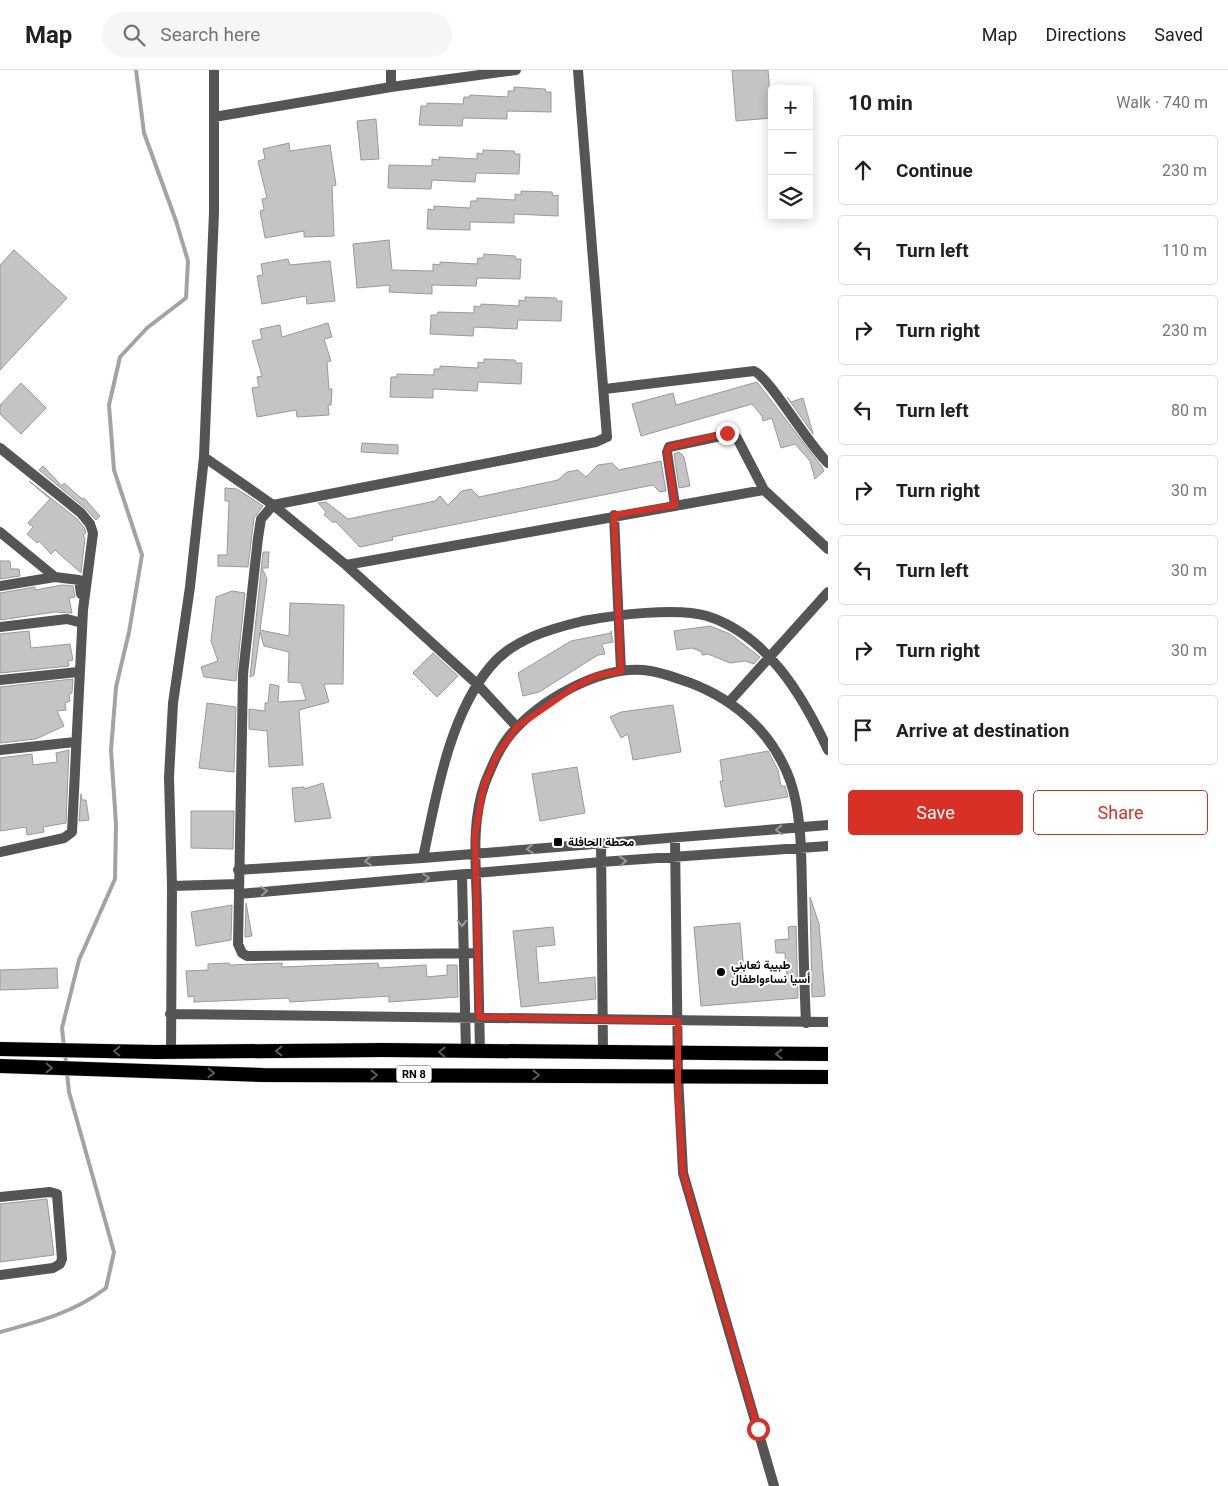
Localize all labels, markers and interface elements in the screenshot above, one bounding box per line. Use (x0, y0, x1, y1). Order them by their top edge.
search box (102, 12, 452, 57)
text: Map (25, 21, 72, 49)
icon: search (120, 21, 148, 49)
text: Search here (160, 23, 260, 46)
text: Map (982, 24, 1017, 45)
text: Directions (1045, 24, 1126, 45)
text: Saved (1154, 24, 1203, 45)
map controls (768, 85, 813, 220)
button: + (768, 85, 813, 130)
text: 10 min (848, 91, 913, 115)
text: Walk · 740 m (1116, 93, 1208, 112)
button: − (768, 130, 813, 175)
icon: ahead (849, 156, 877, 184)
text: Continue (896, 159, 973, 182)
text: 230 m (1162, 161, 1207, 180)
button: layers (768, 175, 813, 220)
icon: left (849, 236, 877, 264)
text: Turn left (896, 239, 969, 262)
text: 110 m (1162, 241, 1207, 260)
icon: right (849, 316, 877, 344)
text: Turn right (896, 319, 980, 342)
text: 230 m (1162, 321, 1207, 340)
icon: left (849, 396, 877, 424)
text: Turn left (896, 399, 969, 422)
text: 80 m (1171, 401, 1207, 420)
route end (716, 422, 739, 445)
icon: right (849, 476, 877, 504)
text: Turn right (896, 479, 980, 502)
text: 30 m (1171, 481, 1207, 500)
icon: left (849, 556, 877, 584)
text: Turn left (896, 559, 969, 582)
text: 30 m (1171, 561, 1207, 580)
icon: right (849, 636, 877, 664)
text: Turn right (896, 639, 980, 662)
text: 30 m (1171, 641, 1207, 660)
icon: arrive (849, 716, 877, 744)
text: Arrive at destination (896, 719, 1069, 742)
button: Save (848, 790, 1023, 835)
button: Share (1033, 790, 1208, 835)
one-way arrow (775, 824, 783, 835)
place label: محطة الحافلة (568, 835, 635, 849)
marker: محطة الحافلة (552, 836, 564, 848)
one-way arrow (526, 843, 534, 854)
one-way arrow (364, 856, 372, 867)
one-way arrow (619, 856, 627, 867)
one-way arrow (422, 872, 430, 883)
one-way arrow (260, 886, 268, 897)
one-way arrow (457, 920, 467, 928)
place label: طبيبة ثعابني أسيا نساءواطفال (731, 958, 810, 987)
marker: طبيبة ثعابني أسيا نساءواطفال (715, 966, 727, 978)
one-way arrow (113, 1046, 120, 1056)
one-way arrow (275, 1046, 283, 1056)
one-way arrow (438, 1046, 446, 1057)
one-way arrow (775, 1048, 783, 1059)
one-way arrow (45, 1063, 53, 1073)
road number: RN 8 (396, 1066, 432, 1082)
one-way arrow (207, 1068, 215, 1079)
one-way arrow (370, 1070, 378, 1080)
one-way arrow (532, 1070, 540, 1080)
route start (747, 1418, 770, 1441)

